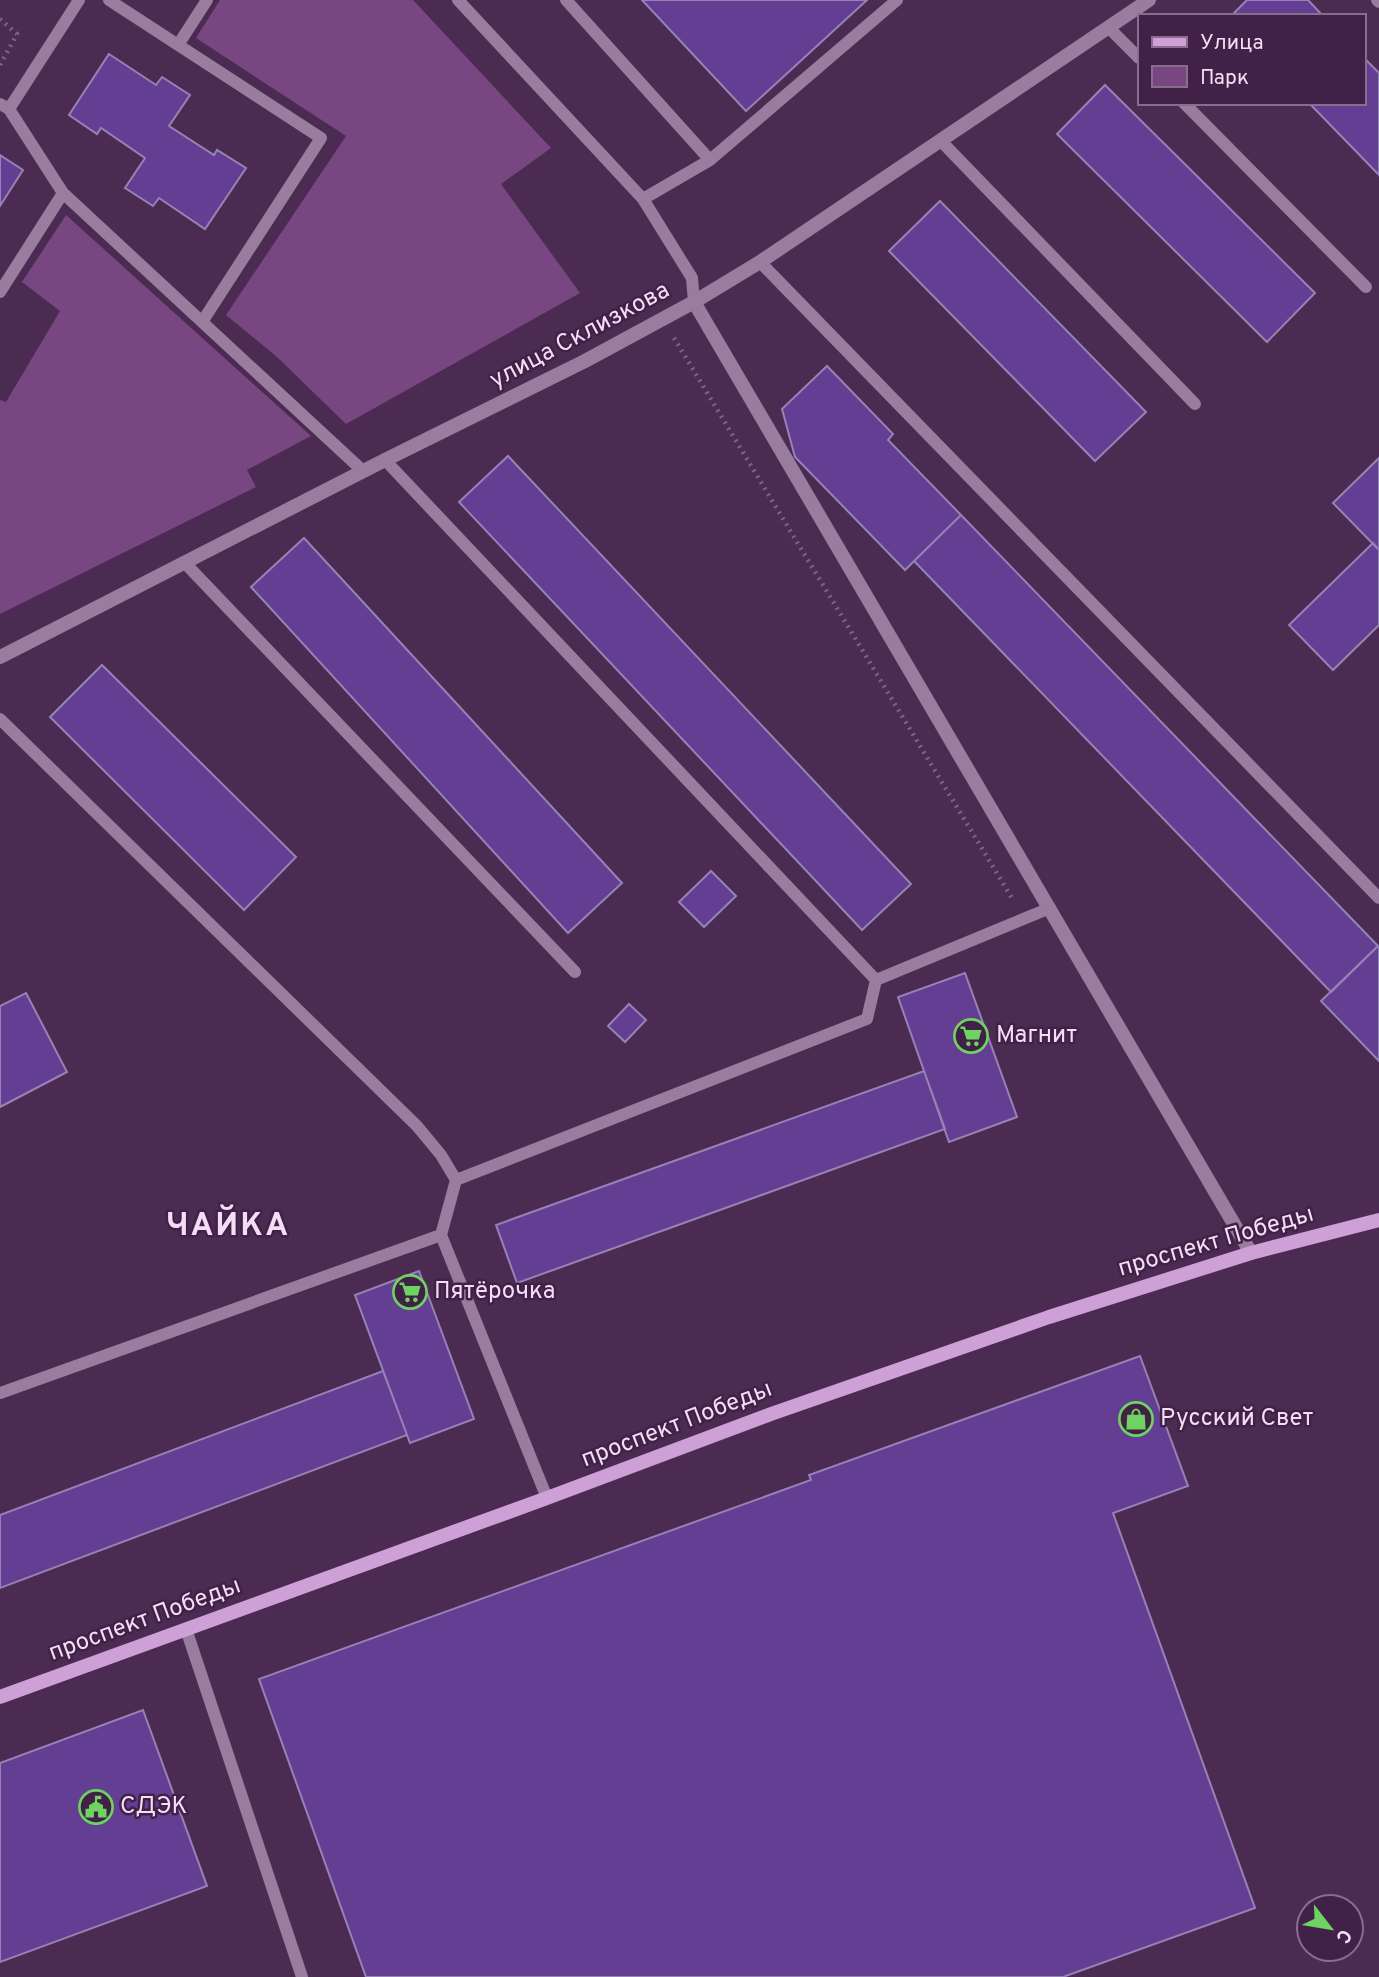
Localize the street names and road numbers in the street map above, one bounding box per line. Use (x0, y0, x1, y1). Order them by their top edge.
street label: улица Склизкова (485, 276, 675, 396)
street label: проспект Победы (1115, 1200, 1317, 1284)
street label: проспект Победы (577, 1375, 777, 1475)
street label: проспект Победы (45, 1571, 245, 1669)

